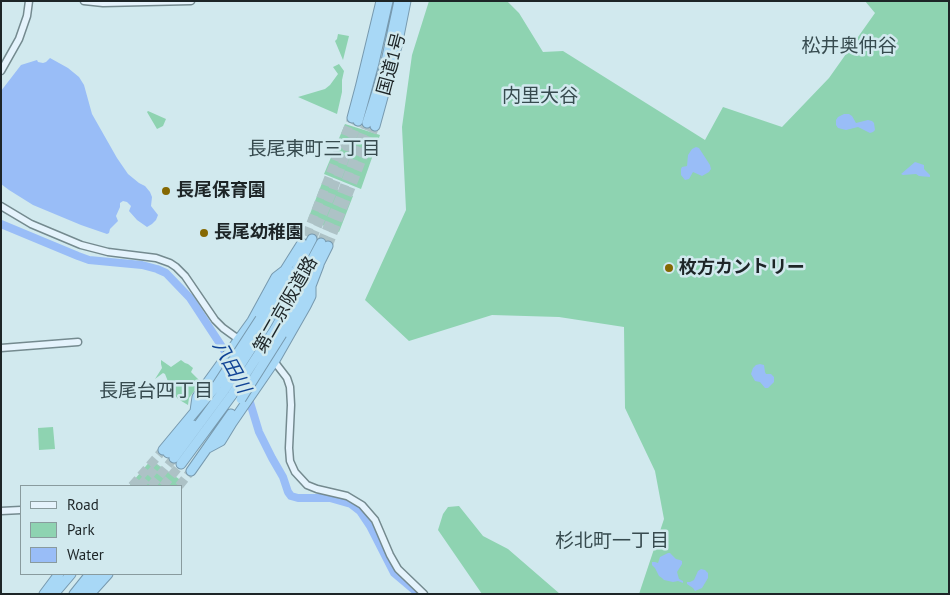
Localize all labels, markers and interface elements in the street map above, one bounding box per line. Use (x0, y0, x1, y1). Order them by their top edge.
street label: 国道1号 (373, 30, 411, 98)
district label: 松井奥仲谷 (802, 36, 896, 58)
district label: 内里大谷 (502, 86, 578, 108)
district label: 長尾東町三丁目 (248, 139, 380, 161)
place label: 長尾保育園 (176, 180, 266, 202)
marker: 長尾保育園 (160, 185, 172, 197)
place label: 長尾幼稚園 (214, 222, 304, 244)
marker: 長尾幼稚園 (198, 227, 210, 239)
street label: 第二京阪道路 (250, 253, 322, 357)
place label: 枚方カントリー (679, 257, 805, 279)
marker: 枚方カントリー (663, 262, 675, 274)
water label: 八田川 (207, 337, 255, 397)
district label: 長尾台四丁目 (99, 381, 213, 403)
legend (20, 485, 182, 575)
text: Road (67, 495, 99, 514)
text: Park (67, 520, 95, 539)
district label: 杉北町一丁目 (555, 531, 669, 553)
text: Water (67, 545, 104, 564)

